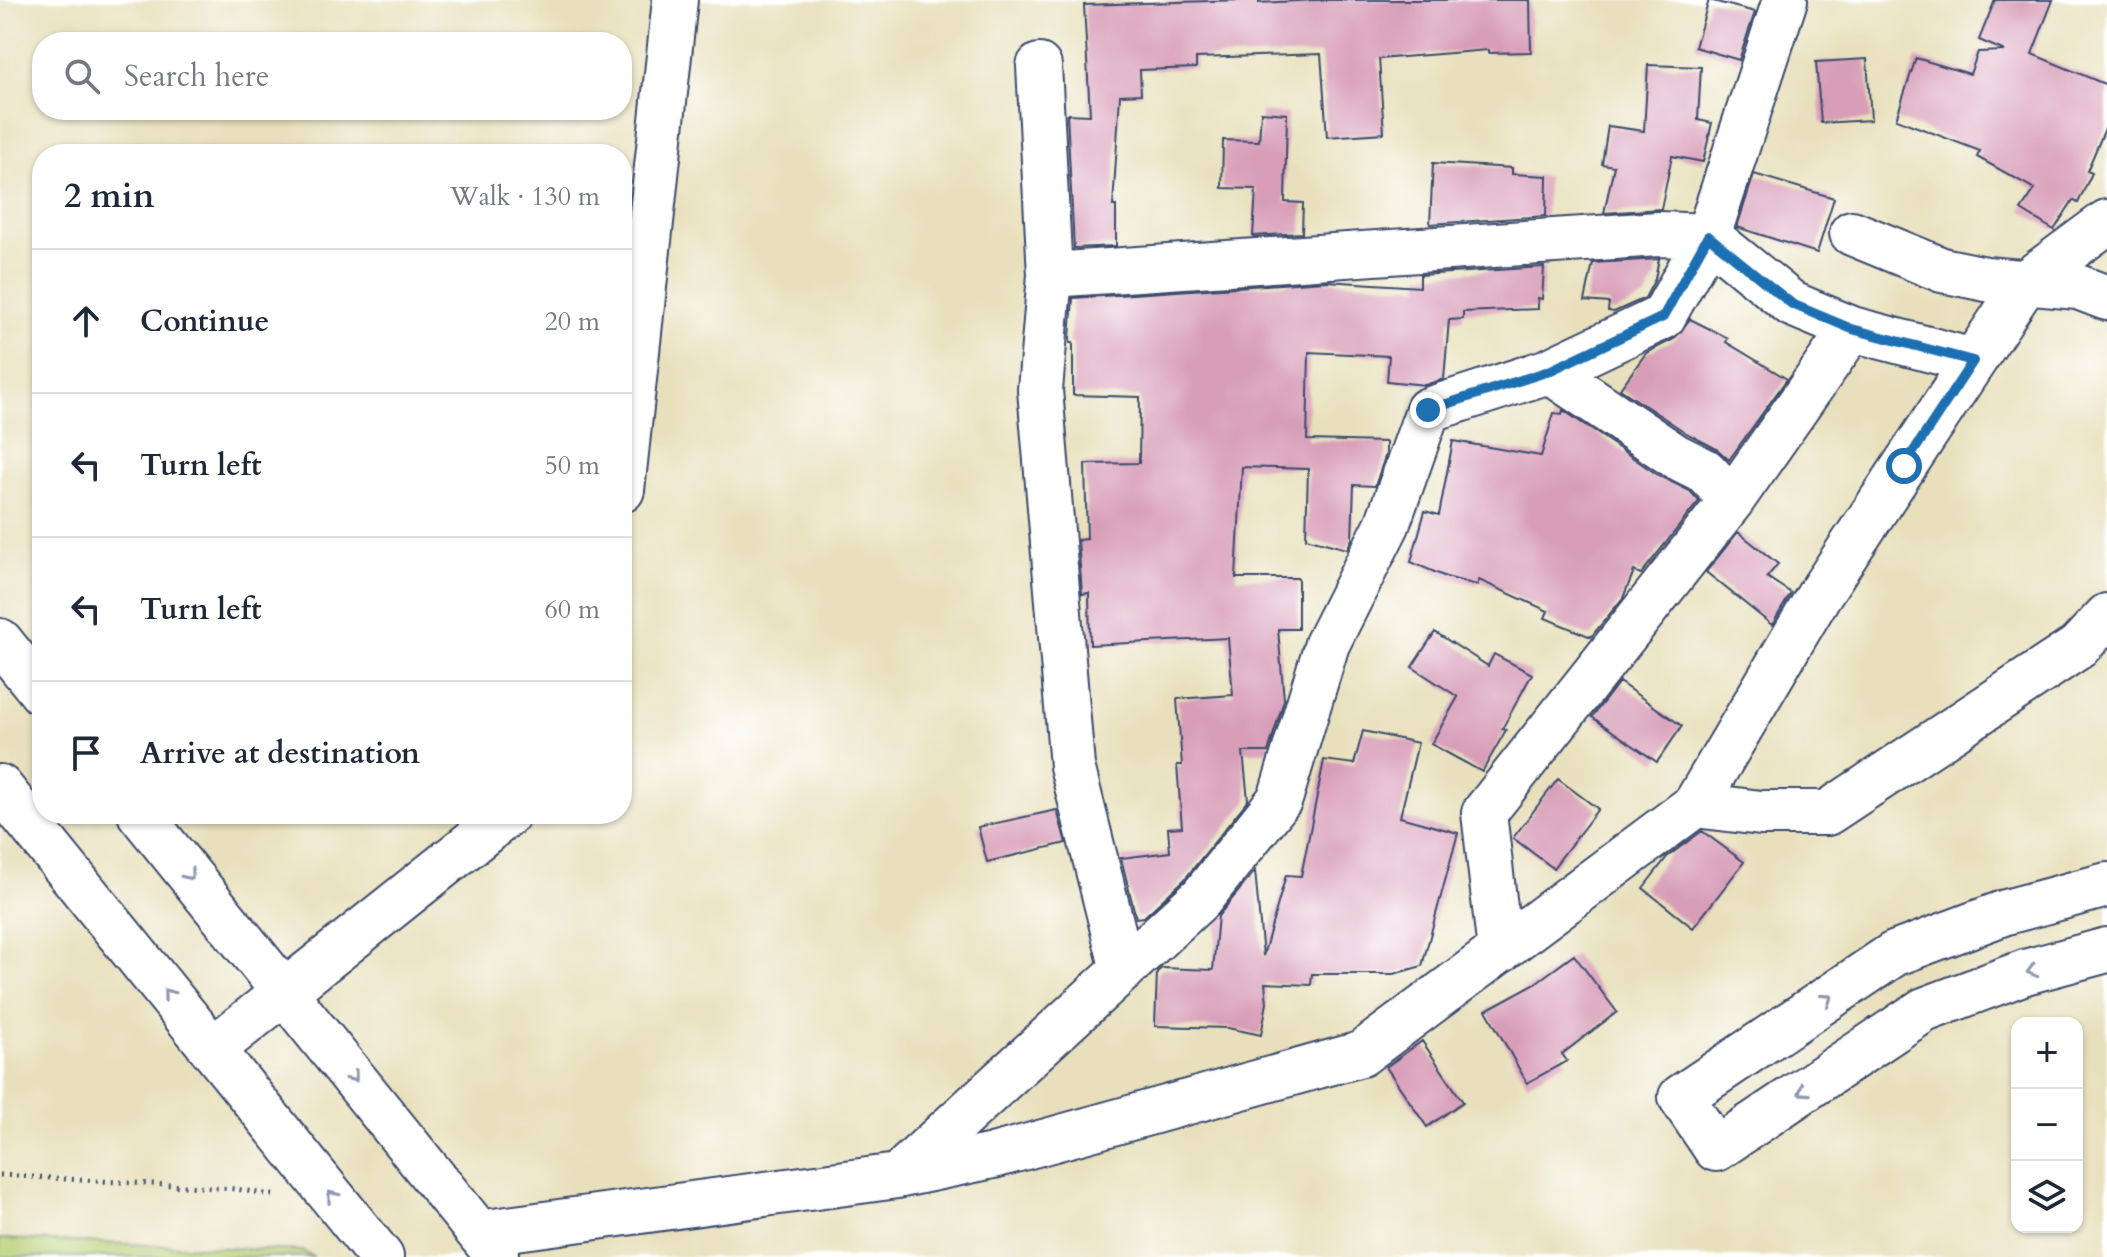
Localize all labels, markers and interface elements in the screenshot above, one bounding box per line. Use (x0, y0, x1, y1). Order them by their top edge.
search box (32, 32, 632, 120)
icon: search (60, 54, 104, 98)
text: Search here (124, 56, 269, 97)
text: 2 min (64, 173, 155, 219)
text: Walk · 130 m (450, 179, 600, 214)
icon: ahead (64, 299, 108, 343)
text: Continue (140, 301, 269, 342)
text: 20 m (544, 304, 600, 339)
route end (1410, 392, 1446, 428)
icon: left (64, 443, 108, 487)
text: Turn left (140, 445, 262, 486)
text: 50 m (544, 448, 600, 483)
route start (1886, 448, 1922, 484)
icon: left (64, 587, 108, 631)
text: Turn left (140, 589, 262, 630)
text: 60 m (544, 592, 600, 627)
icon: arrive (64, 731, 108, 775)
text: Arrive at destination (140, 733, 420, 774)
one-way arrow (179, 865, 194, 880)
one-way arrow (2025, 962, 2039, 978)
one-way arrow (163, 989, 178, 1004)
one-way arrow (1818, 994, 1833, 1009)
map controls (2011, 1017, 2083, 1233)
button: + (2011, 1017, 2083, 1089)
one-way arrow (343, 1068, 358, 1082)
one-way arrow (1798, 1081, 1812, 1096)
button: − (2011, 1089, 2083, 1161)
button: layers (2011, 1161, 2083, 1233)
one-way arrow (327, 1191, 342, 1205)

